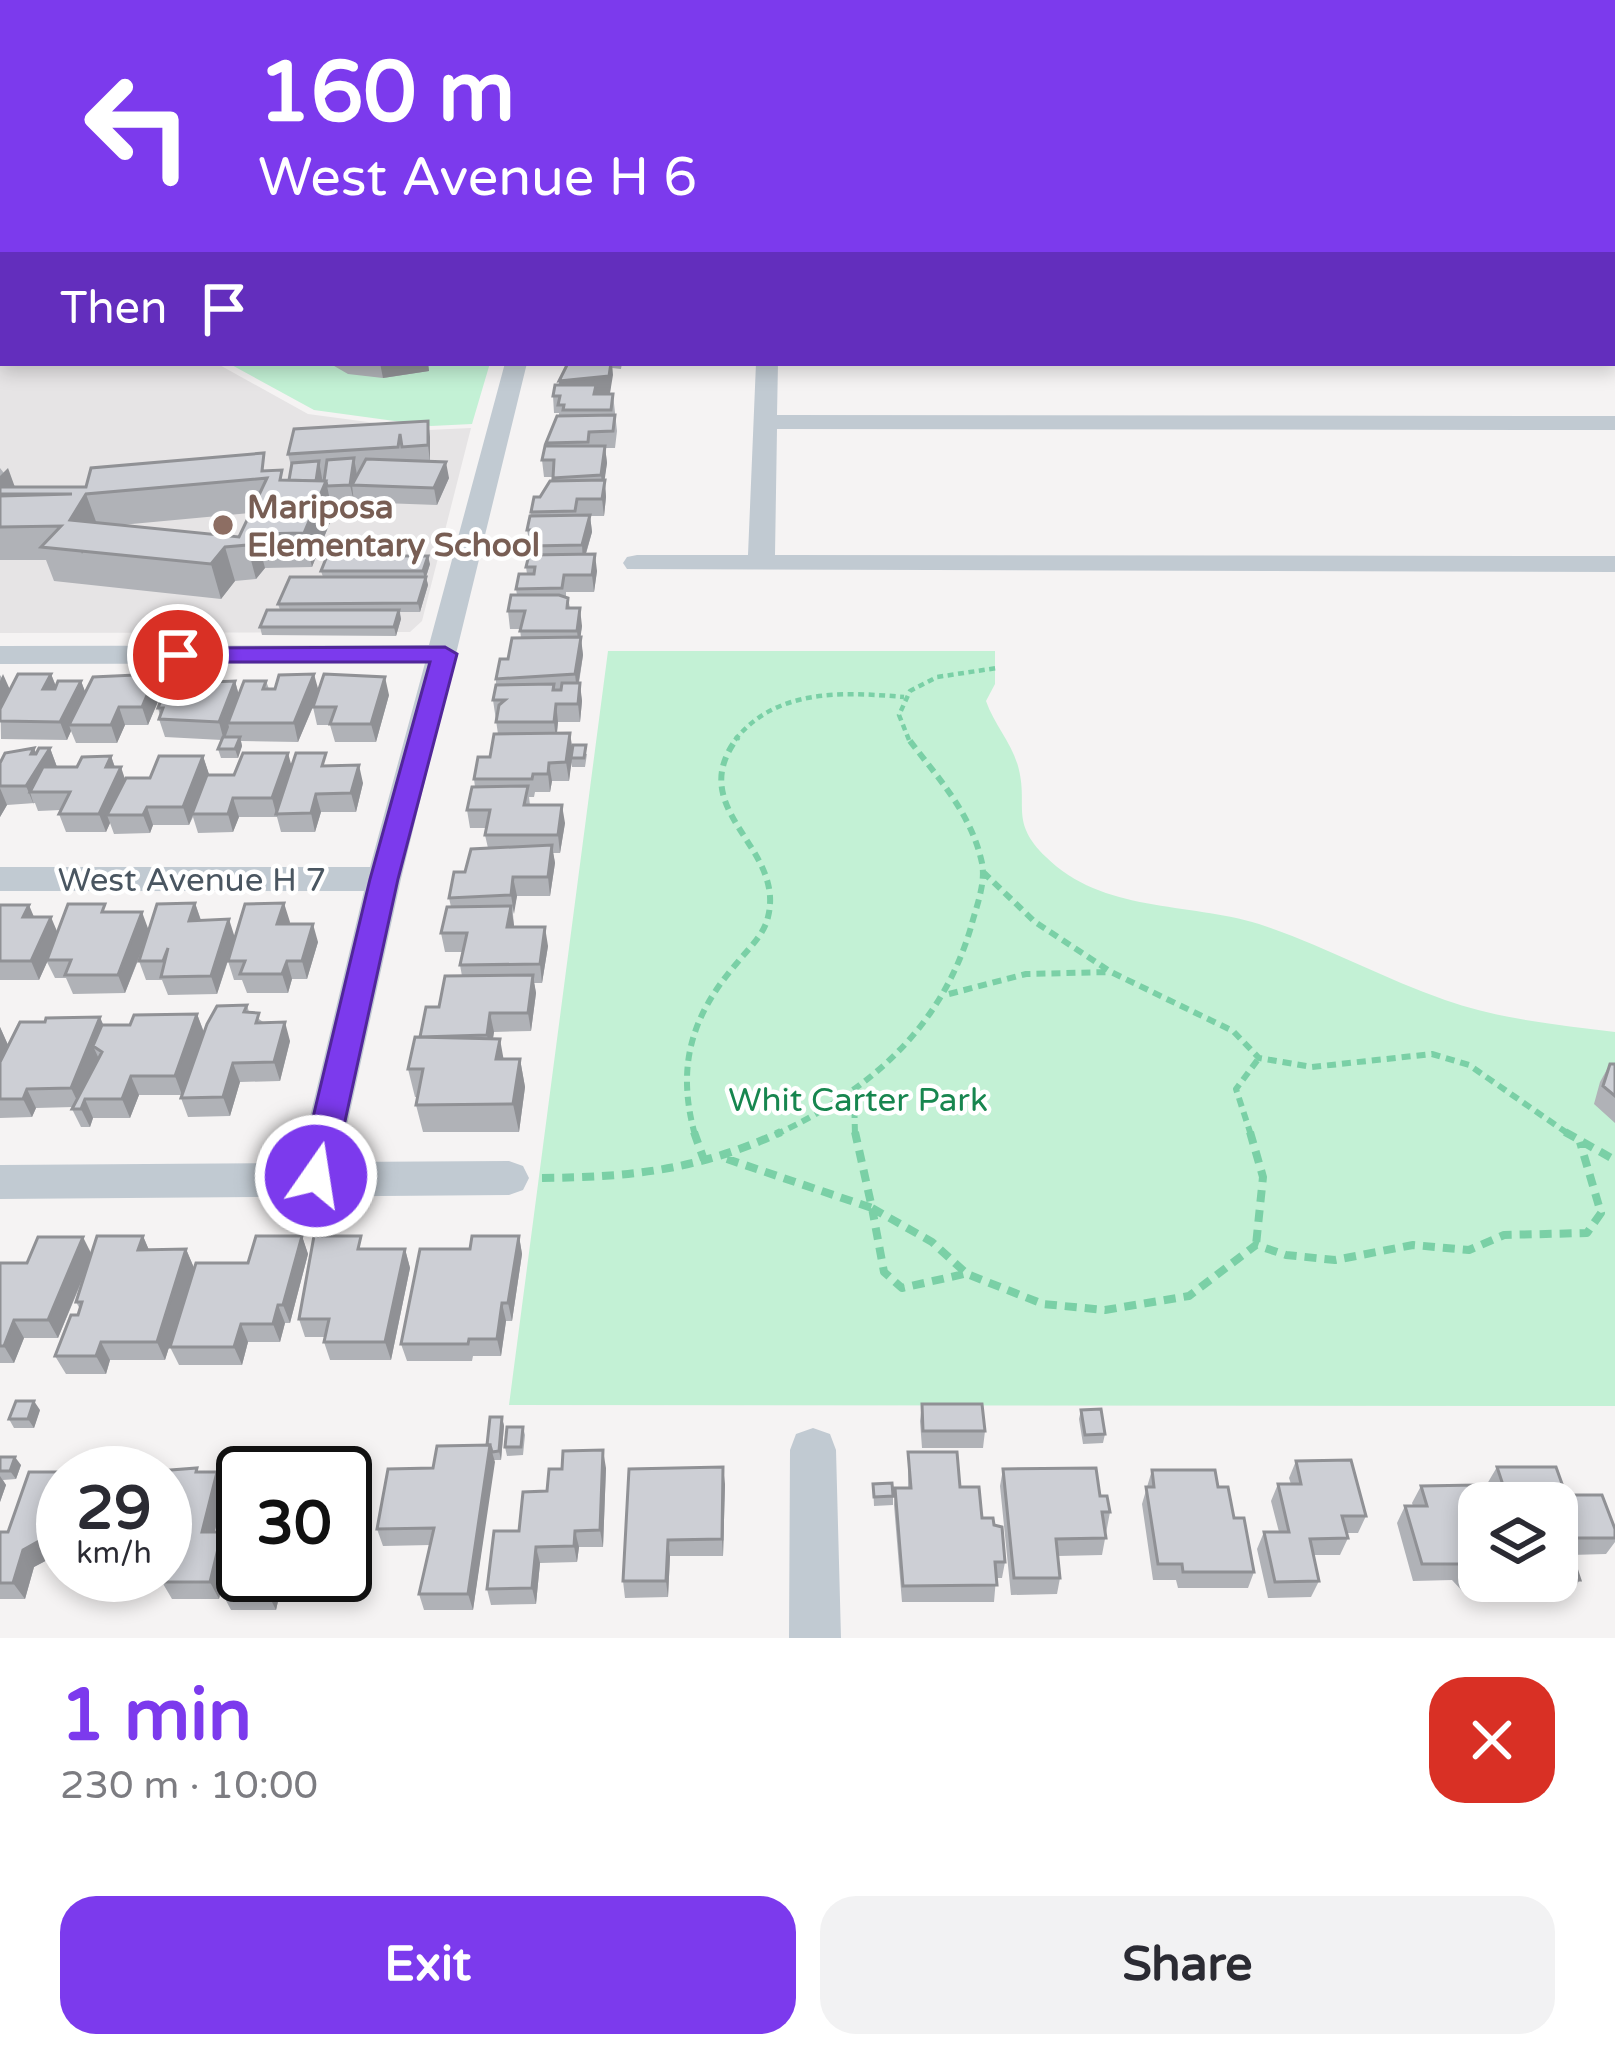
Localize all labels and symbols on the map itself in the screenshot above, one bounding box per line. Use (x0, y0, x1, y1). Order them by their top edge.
place label: Mariposa Elementary School (247, 488, 540, 565)
marker: Mariposa Elementary School (210, 512, 236, 538)
pin (127, 604, 229, 706)
street label: West Avenue H 7 (58, 861, 326, 900)
park label: Whit Carter Park (728, 1081, 988, 1120)
position arrow (253, 1113, 379, 1239)
speed limit sign: 30 (216, 1446, 372, 1602)

